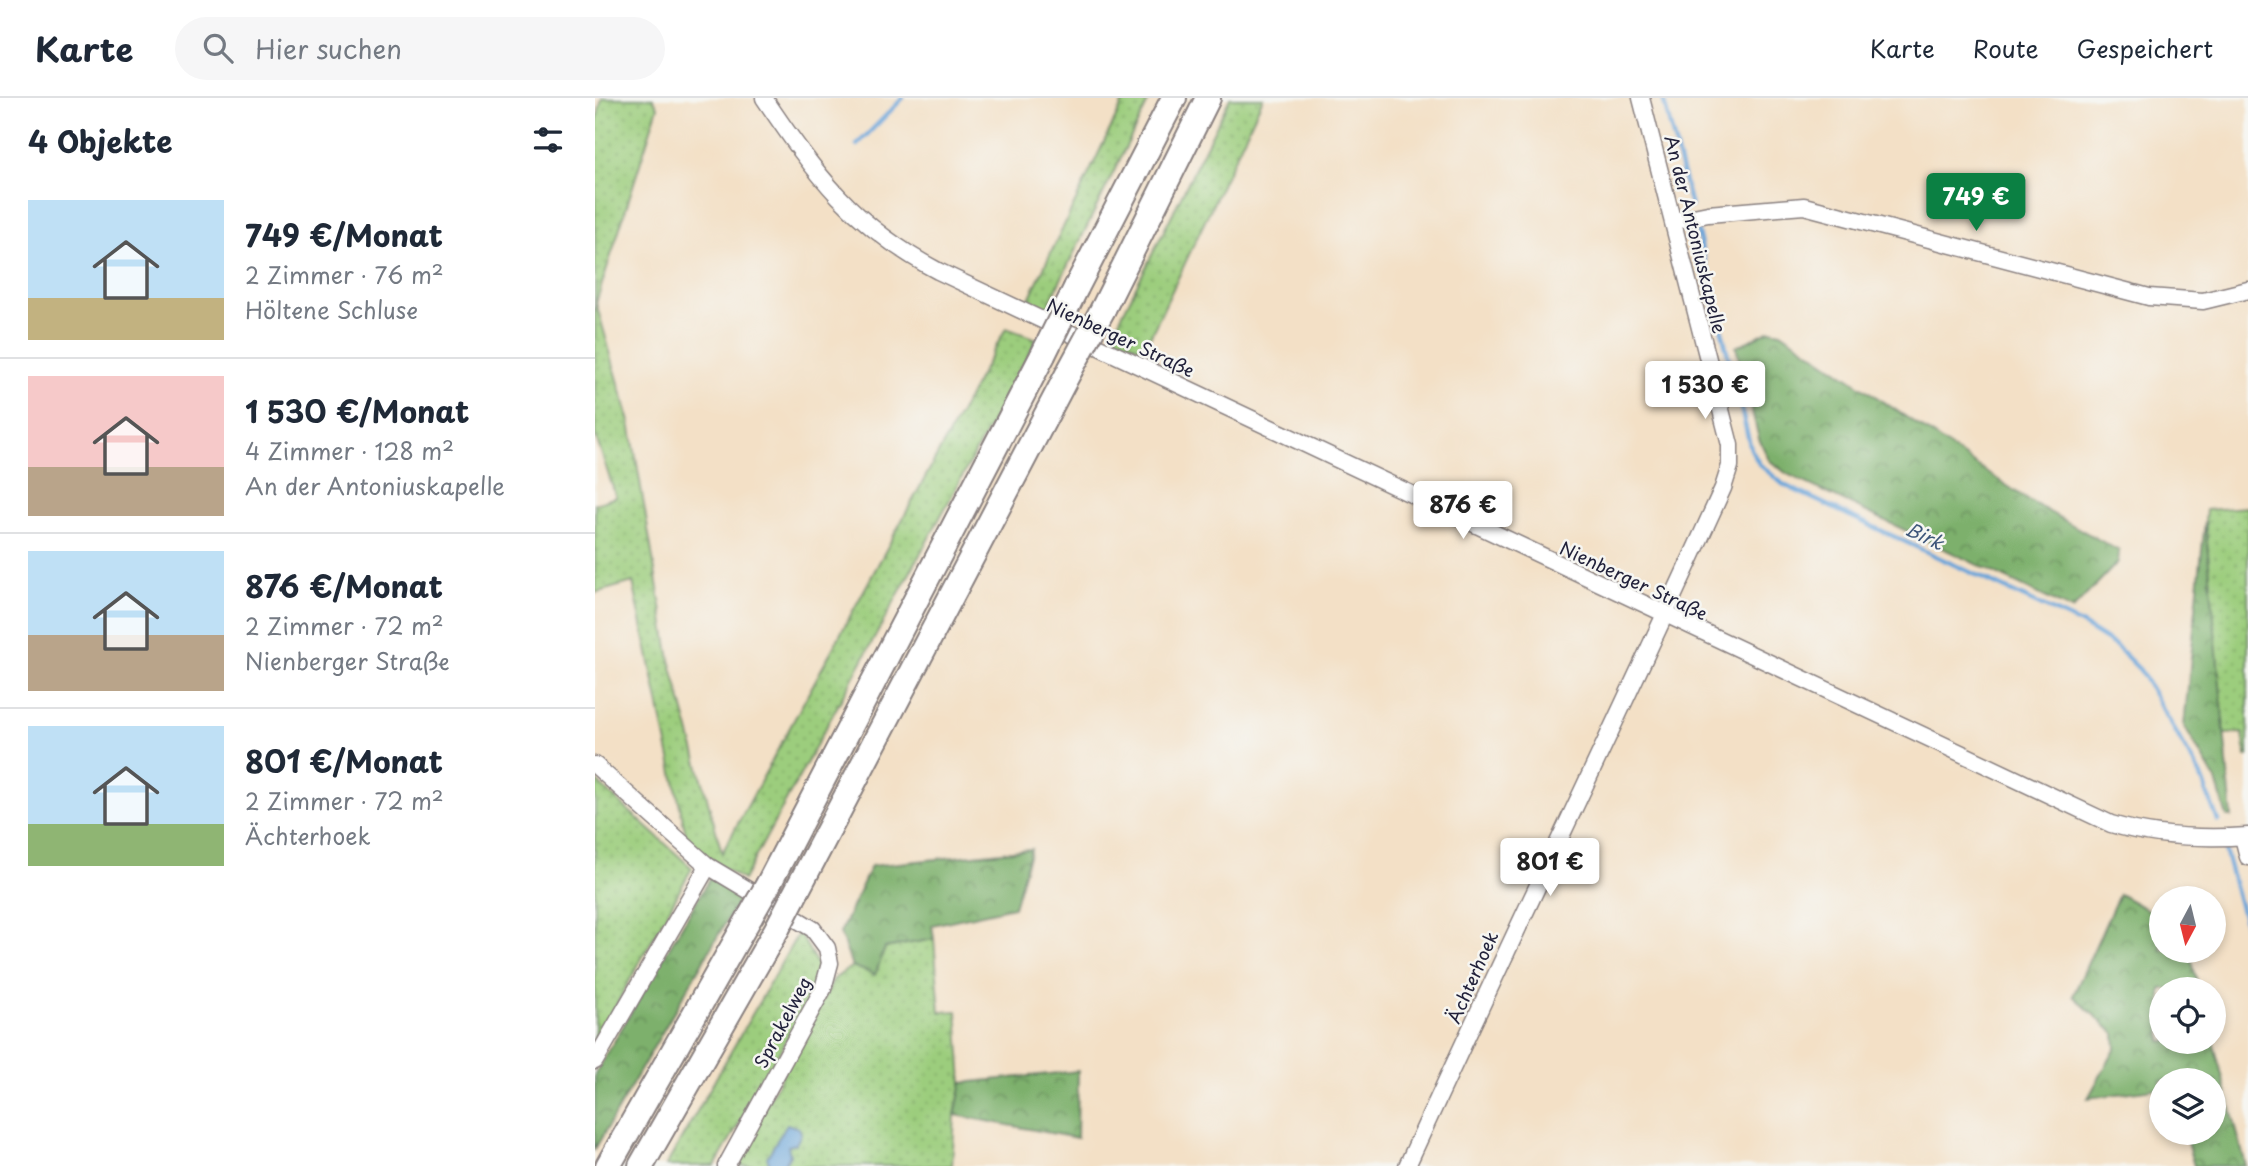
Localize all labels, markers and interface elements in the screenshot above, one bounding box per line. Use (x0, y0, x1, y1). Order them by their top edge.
search box (175, 17, 665, 80)
text: Karte (35, 23, 133, 73)
icon: search (199, 29, 237, 67)
text: Hier suchen (255, 29, 402, 68)
text: Karte (1870, 30, 1935, 66)
text: Route (1973, 30, 2039, 66)
text: Gespeichert (2077, 30, 2213, 66)
text: 4 Objekte (28, 118, 173, 163)
icon: filters (529, 121, 567, 159)
street label: An der Antoniuskapelle (1658, 132, 1734, 336)
pin: 749 € (1927, 174, 2025, 233)
text: 749 € (1942, 178, 2010, 213)
text: 749 €/Monat (245, 212, 443, 257)
icon: home (84, 228, 168, 312)
text: 2 Zimmer · 76 m² (245, 257, 444, 292)
street label: Nienberger Straße (1043, 291, 1199, 383)
text: Höltene Schluse (245, 292, 418, 327)
pin: 1 530 € (1640, 362, 1770, 421)
text: 1 530 € (1661, 366, 1749, 401)
text: 1 530 €/Monat (245, 388, 470, 433)
icon: home (84, 404, 168, 488)
text: 4 Zimmer · 128 m² (245, 433, 454, 468)
text: An der Antoniuskapelle (245, 468, 505, 503)
pin: 876 € (1414, 482, 1512, 541)
text: 876 € (1429, 486, 1497, 521)
water label: Birk (1901, 514, 1950, 557)
street label: Nienberger Straße (1556, 534, 1712, 626)
text: 876 €/Monat (245, 563, 443, 608)
icon: home (84, 579, 168, 663)
text: 2 Zimmer · 72 m² (245, 608, 444, 643)
text: Nienberger Straße (245, 643, 450, 678)
text: 801 €/Monat (245, 738, 443, 783)
icon: home (84, 754, 168, 838)
text: 2 Zimmer · 72 m² (245, 783, 444, 818)
text: Ächterhoek (245, 818, 371, 853)
pin: 801 € (1501, 838, 1599, 898)
text: 801 € (1516, 843, 1584, 878)
north arrow (2149, 886, 2226, 962)
map controls (2149, 886, 2226, 1145)
street label: Ächterhoek (1440, 927, 1504, 1027)
street label: Sprakelweg (747, 972, 817, 1072)
button: locate (2149, 977, 2226, 1054)
button: layers (2149, 1068, 2226, 1145)

